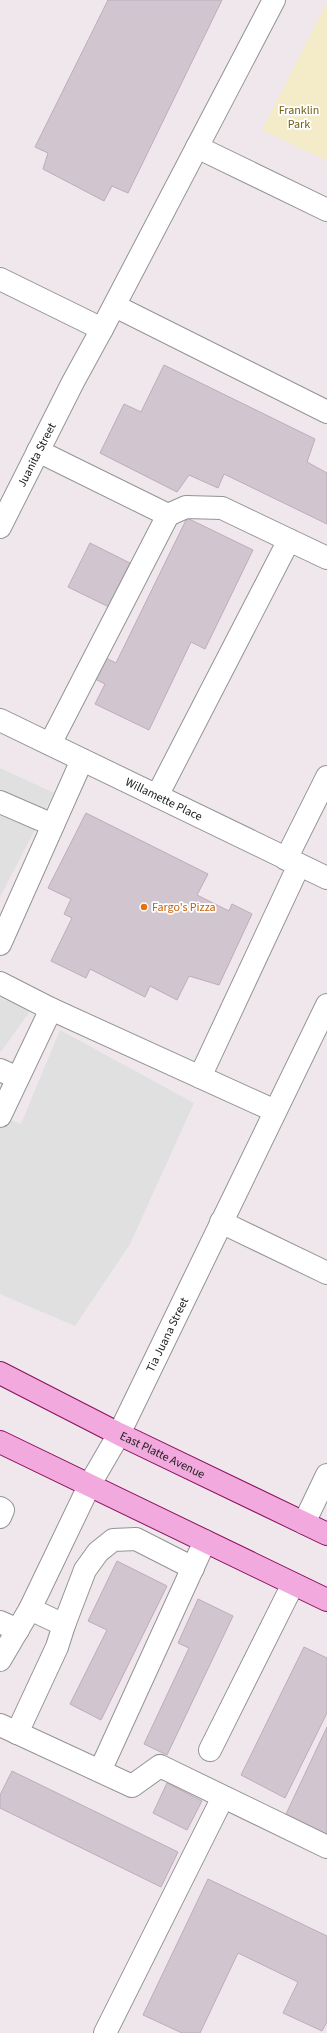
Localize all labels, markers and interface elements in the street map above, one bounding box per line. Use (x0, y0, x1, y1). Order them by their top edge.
park label: Franklin Park (279, 102, 319, 133)
street label: Juanita Street (14, 420, 60, 490)
street label: Willamette Place (123, 773, 205, 825)
place label: Fargo's Pizza (152, 899, 216, 916)
marker: Fargo's Pizza (139, 902, 149, 912)
street label: Tia Juana Street (142, 1294, 193, 1375)
street label: East Platte Avenue (117, 1427, 208, 1483)

